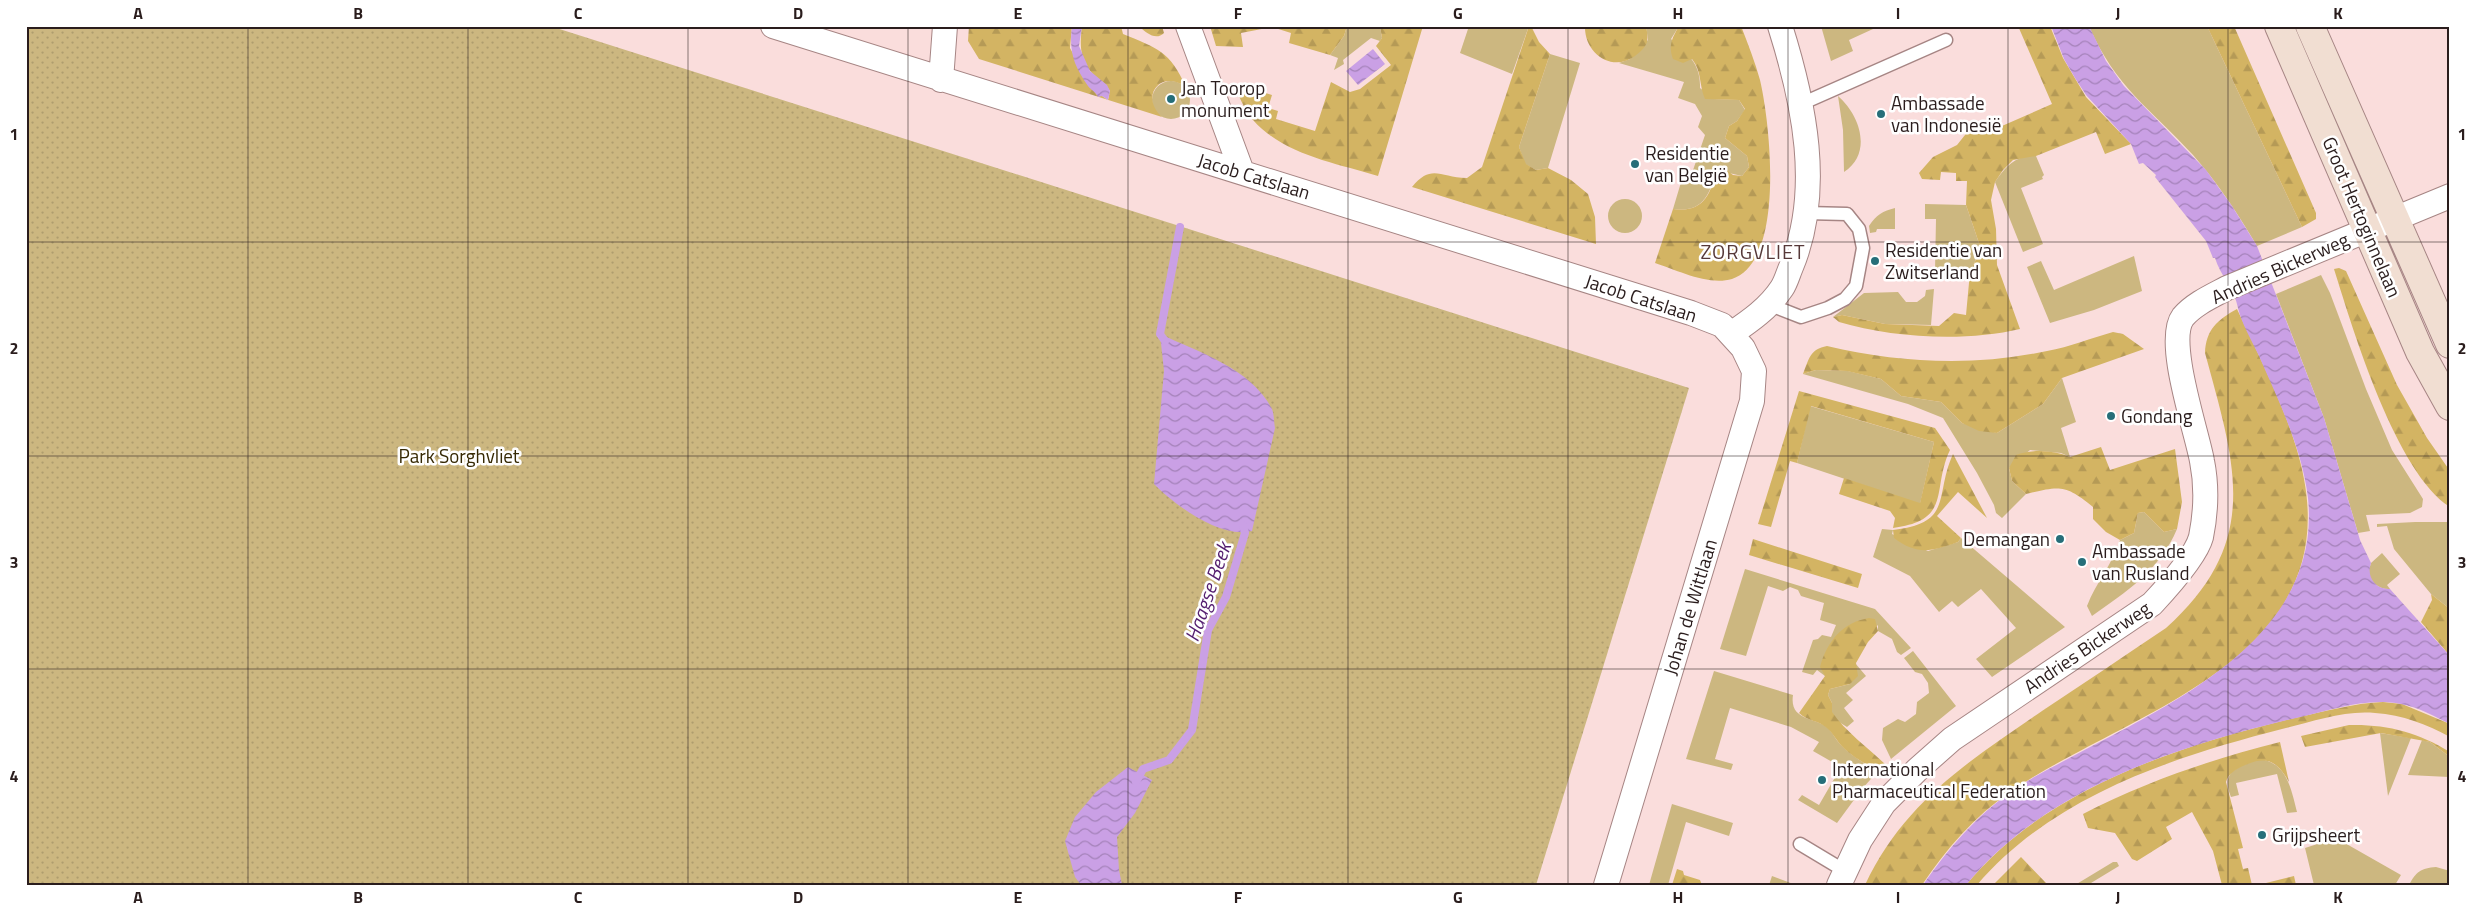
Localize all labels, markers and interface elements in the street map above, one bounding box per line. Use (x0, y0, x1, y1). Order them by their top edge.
text: A (133, 1, 143, 25)
text: B (353, 1, 363, 25)
text: C (574, 1, 583, 25)
text: D (793, 1, 803, 25)
text: E (1014, 1, 1023, 25)
text: F (1234, 1, 1243, 25)
text: G (1453, 1, 1463, 25)
text: H (1673, 1, 1683, 25)
text: I (1896, 1, 1900, 25)
text: J (2116, 1, 2120, 25)
text: K (2333, 1, 2343, 25)
place label: Jan Toorop monument (1181, 73, 1270, 124)
place label: Ambassade van Indonesië (1891, 88, 2001, 139)
marker: Jan Toorop monument (1165, 93, 1177, 105)
marker: Ambassade van Indonesië (1875, 108, 1887, 120)
text: 1 (10, 122, 18, 146)
text: 1 (2458, 122, 2466, 146)
street label: Groot Hertoginnelaan (2315, 132, 2409, 302)
place label: Residentie van België (1645, 138, 1729, 189)
street label: Jacob Catslaan (1194, 145, 1314, 206)
marker: Residentie van België (1629, 158, 1641, 170)
street label: Andries Bickerweg (2206, 224, 2353, 311)
place label: Residentie van Zwitserland (1885, 235, 2002, 286)
district label: ZORGVLIET (1701, 236, 1806, 267)
marker: Residentie van Zwitserland (1869, 255, 1881, 267)
street label: Jacob Catslaan (1581, 266, 1701, 329)
text: 2 (10, 336, 18, 360)
text: 2 (2458, 336, 2466, 360)
place label: Gondang (2121, 401, 2193, 430)
marker: Gondang (2105, 410, 2117, 422)
park label: Park Sorghvliet (398, 441, 520, 470)
place label: Demangan (1963, 524, 2050, 553)
marker: Demangan (2054, 533, 2066, 545)
street label: Johan de Wittlaan (1655, 535, 1724, 679)
water label: Haagse Beek (1176, 536, 1240, 646)
place label: Ambassade van Rusland (2092, 536, 2190, 587)
text: 3 (10, 550, 18, 574)
text: 3 (2458, 550, 2466, 574)
marker: Ambassade van Rusland (2076, 556, 2088, 568)
street label: Andries Bickerweg (2017, 593, 2156, 700)
place label: International Pharmaceutical Federation (1832, 754, 2046, 805)
text: 4 (10, 764, 19, 788)
text: 4 (2458, 764, 2467, 788)
marker: International Pharmaceutical Federation (1816, 774, 1828, 786)
place label: Grijpsheert (2272, 820, 2360, 849)
marker: Grijpsheert (2256, 829, 2268, 841)
text: A (133, 885, 143, 909)
text: B (353, 885, 363, 909)
text: C (574, 885, 583, 909)
text: D (793, 885, 803, 909)
text: E (1014, 885, 1023, 909)
text: F (1234, 885, 1243, 909)
text: G (1453, 885, 1463, 909)
text: H (1673, 885, 1683, 909)
text: I (1896, 885, 1900, 909)
text: J (2116, 885, 2120, 909)
text: K (2333, 885, 2343, 909)

